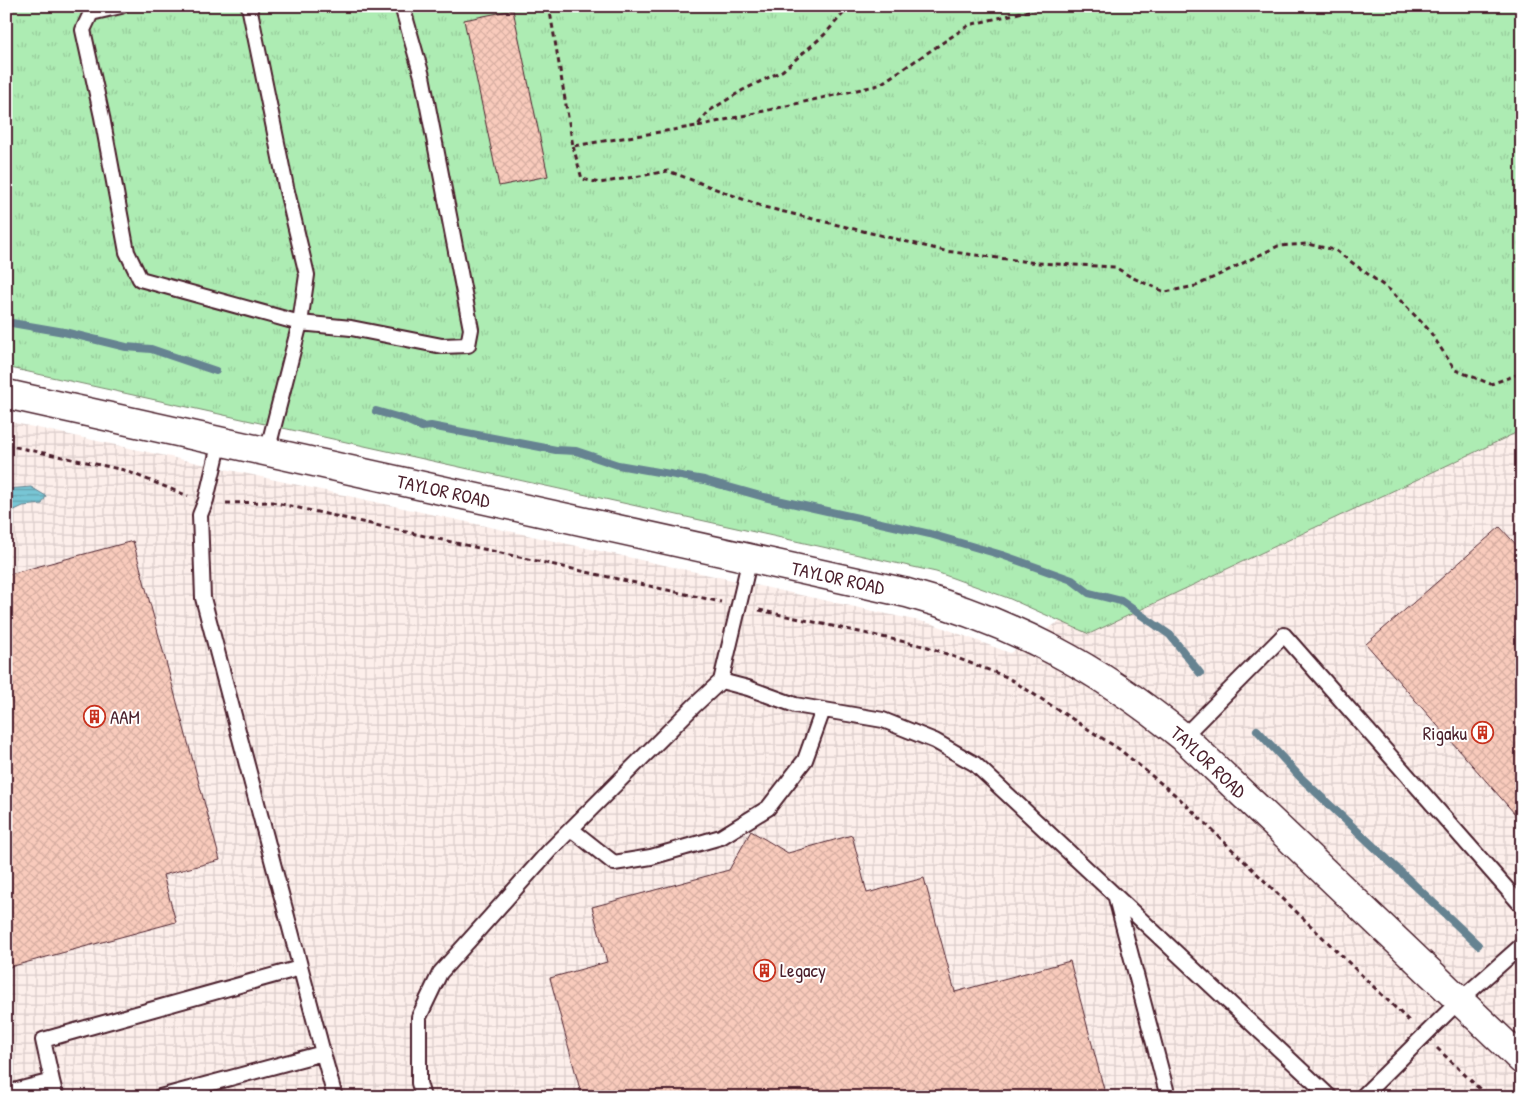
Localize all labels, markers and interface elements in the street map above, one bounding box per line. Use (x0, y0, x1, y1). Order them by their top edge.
street label: TAYLOR ROAD (394, 468, 493, 514)
street label: TAYLOR ROAD (789, 555, 887, 601)
place label: AAM (110, 704, 140, 730)
building icon: AAM (82, 705, 106, 729)
street label: TAYLOR ROAD (1166, 719, 1252, 804)
place label: Rigaku (1423, 720, 1467, 746)
building icon: Rigaku (1471, 721, 1495, 745)
place label: Legacy (780, 957, 826, 983)
building icon: Legacy (752, 958, 776, 982)

